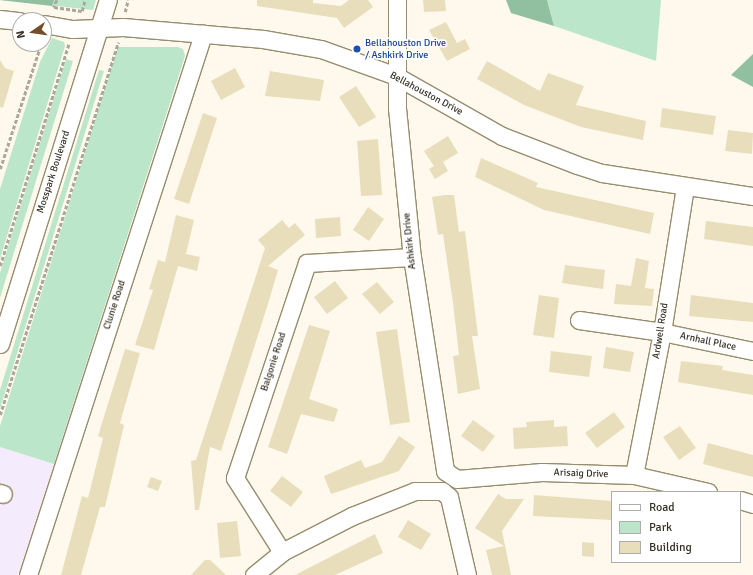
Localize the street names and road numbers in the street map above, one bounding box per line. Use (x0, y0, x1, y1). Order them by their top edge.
street label: Bellahouston Drive (387, 70, 465, 118)
street label: Mosspark Boulevard (35, 129, 73, 215)
street label: Ashkirk Drive (401, 212, 419, 270)
street label: Clunie Road (101, 279, 129, 331)
street label: Ardwell Road (651, 302, 671, 360)
street label: Arnhall Place (679, 330, 737, 354)
street label: Balgonie Road (259, 331, 289, 393)
street label: Arisaig Drive (553, 467, 609, 481)

